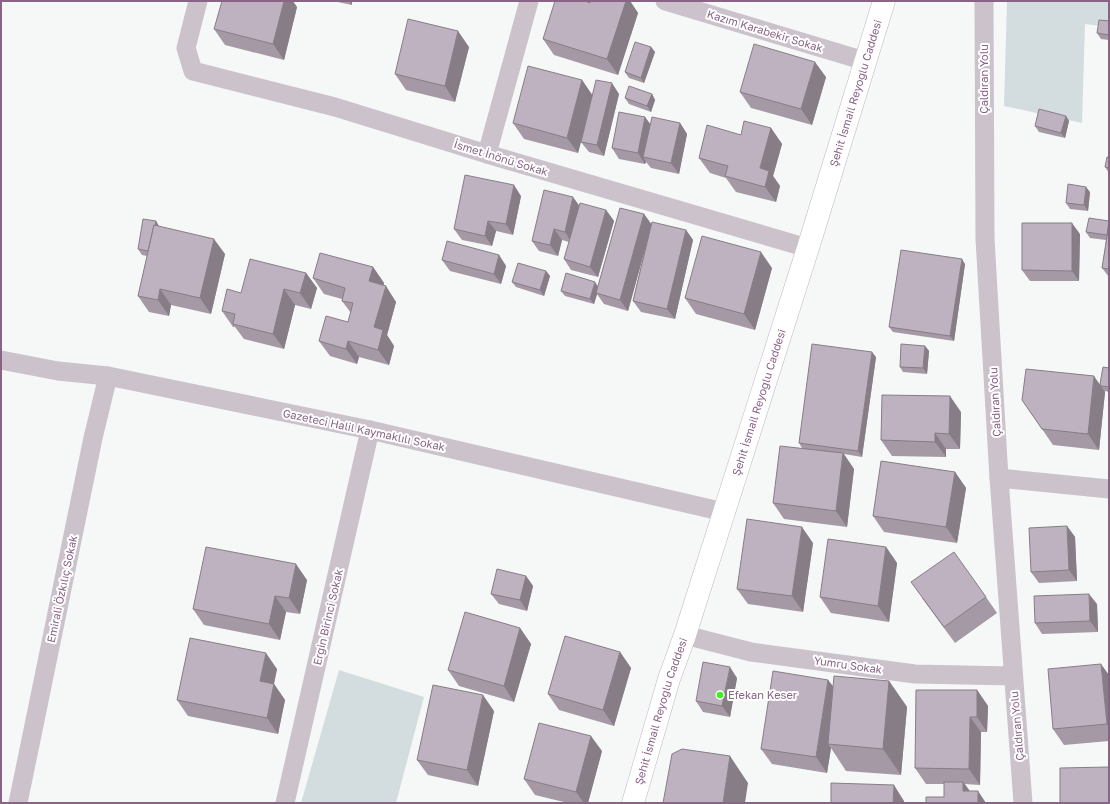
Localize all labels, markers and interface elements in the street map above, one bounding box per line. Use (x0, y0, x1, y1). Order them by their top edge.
street label: Kazım Karabekir Sokak (706, 7, 825, 54)
street label: Şehit İsmail Reyoğlu Caddesi (826, 18, 884, 168)
street label: Çaldıran Yolu (977, 44, 990, 114)
street label: İsmet İnönü Sokak (453, 137, 550, 178)
street label: Şehit İsmail Reyoğlu Caddesi (729, 327, 788, 477)
street label: Çaldıran Yolu (986, 367, 1003, 437)
street label: Gazeteci Halil Kaymaklılı Sokak (282, 406, 446, 453)
street label: Emirali Özkılıç Sokak (44, 534, 79, 644)
street label: Ergin Birinci Sokak (310, 568, 345, 666)
street label: Şehit İsmail Reyoğlu Caddesi (632, 636, 689, 786)
street label: Yumru Sokak (813, 653, 883, 676)
place label: Efekan Keser (728, 688, 798, 701)
marker: Efekan Keser (715, 690, 725, 700)
street label: Çaldıran Yolu (1007, 691, 1026, 761)

